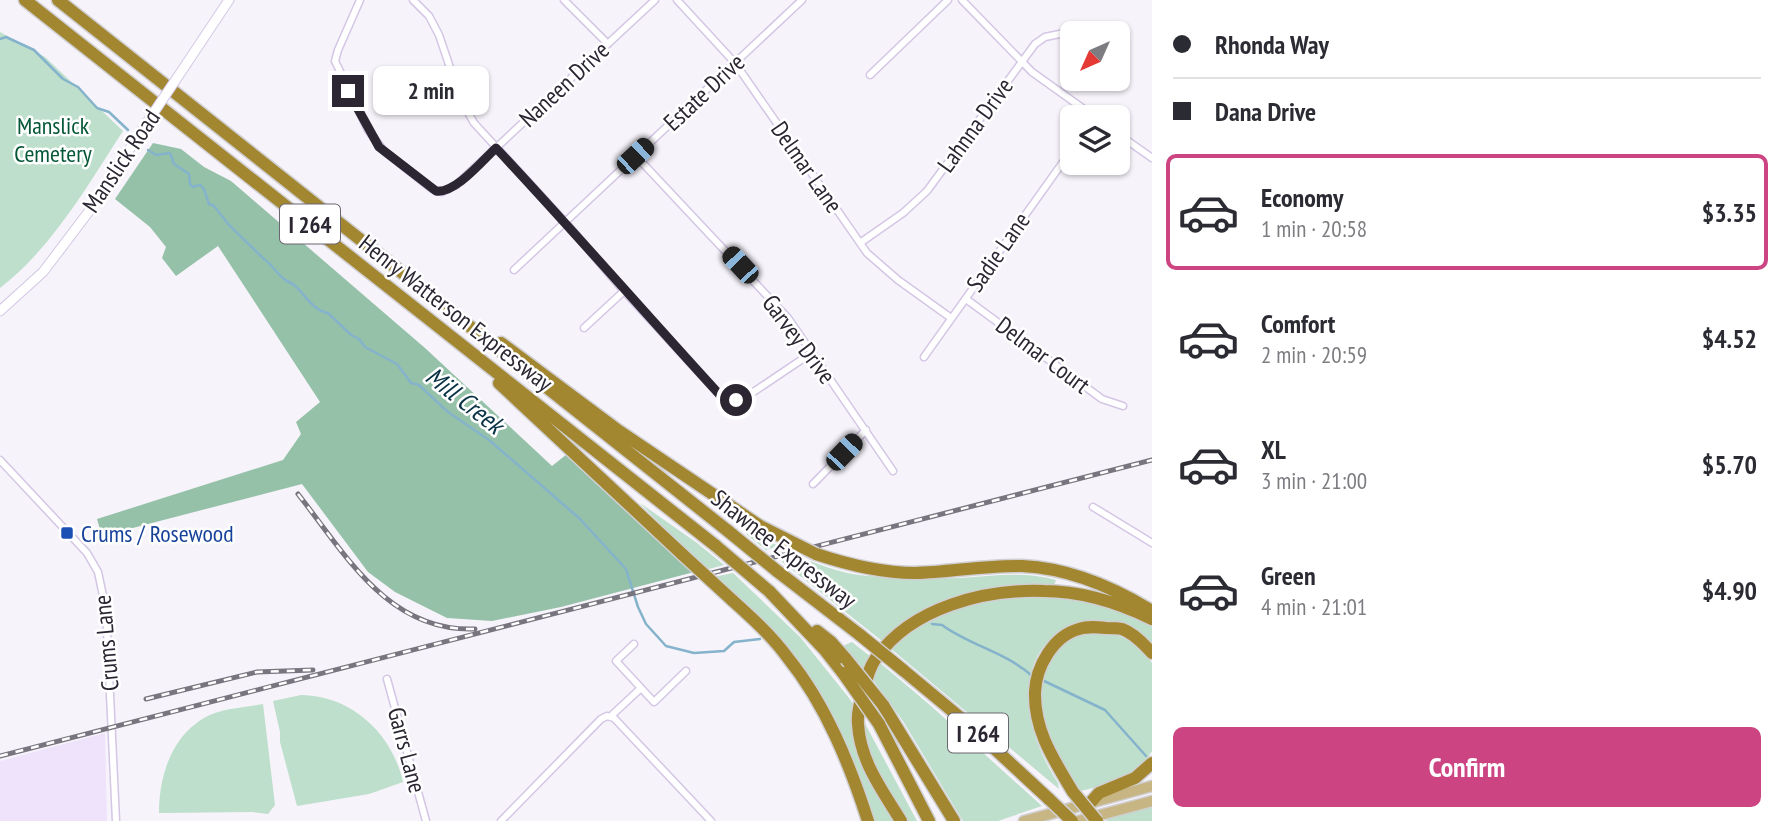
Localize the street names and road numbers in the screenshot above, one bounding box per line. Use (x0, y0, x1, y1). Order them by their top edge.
street label: Naneen Drive (513, 34, 615, 134)
street label: Estate Drive (657, 47, 751, 137)
street label: Lahnna Drive (930, 72, 1020, 178)
street label: Manslick Road (75, 104, 167, 218)
street label: Delmar Lane (764, 115, 850, 219)
road number: I 264 (280, 204, 340, 244)
street label: Sadie Lane (959, 206, 1037, 298)
street label: Henry Watterson Expressway (353, 228, 559, 398)
street label: Garvey Drive (755, 288, 843, 390)
street label: Delmar Court (990, 310, 1097, 401)
street label: Shawnee Expressway (705, 483, 863, 615)
street label: Crums Lane (86, 594, 126, 692)
street label: Garrs Lane (381, 704, 433, 796)
road number: I 264 (948, 713, 1008, 752)

